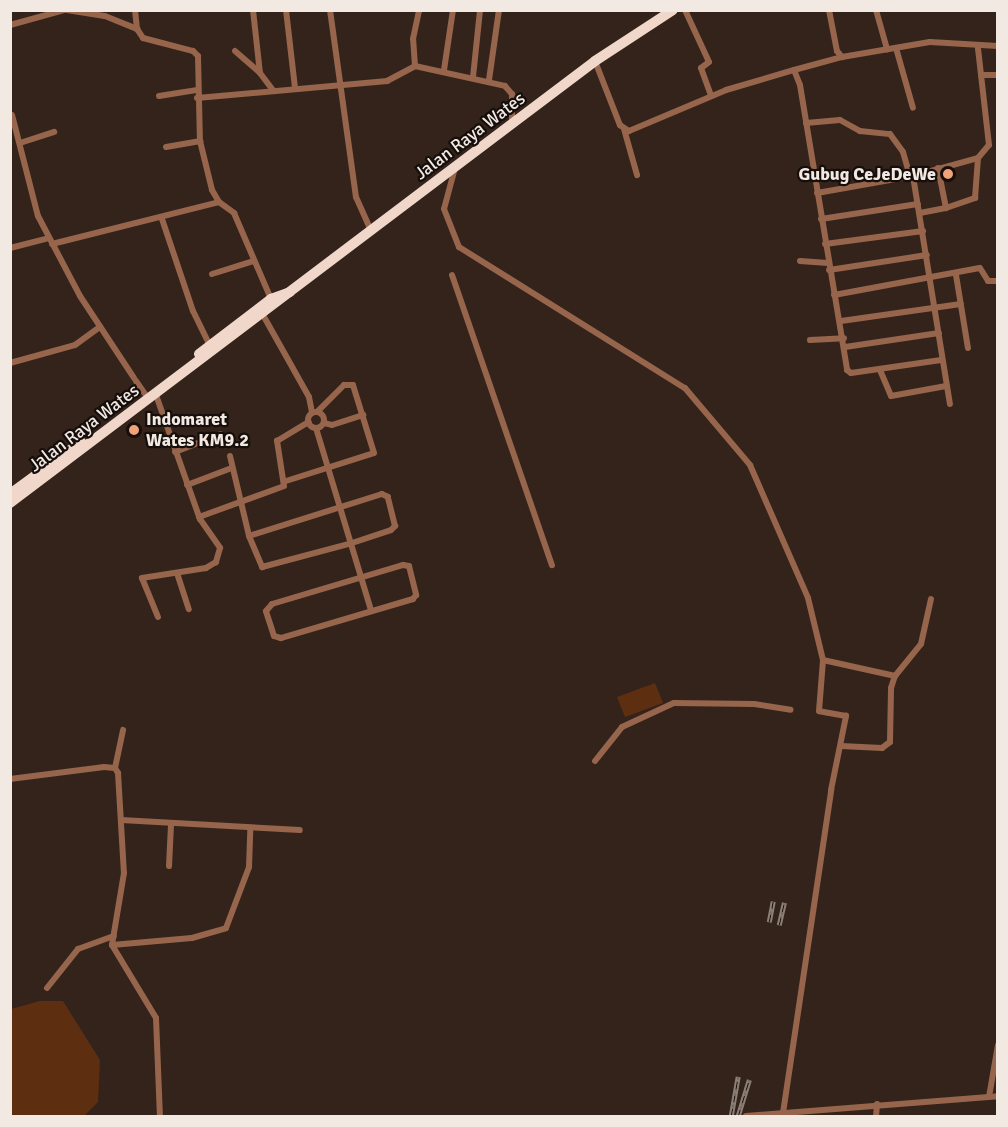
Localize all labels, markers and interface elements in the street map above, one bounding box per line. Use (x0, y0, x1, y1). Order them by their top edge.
street label: Jalan Raya Wates (411, 88, 529, 184)
place label: Gubug CeJeDeWe (799, 163, 936, 185)
marker: Gubug CeJeDeWe (941, 167, 955, 181)
street label: Jalan Raya Wates (25, 380, 143, 476)
place label: Indomaret Wates KM9.2 (146, 409, 249, 452)
marker: Indomaret Wates KM9.2 (127, 423, 141, 437)

